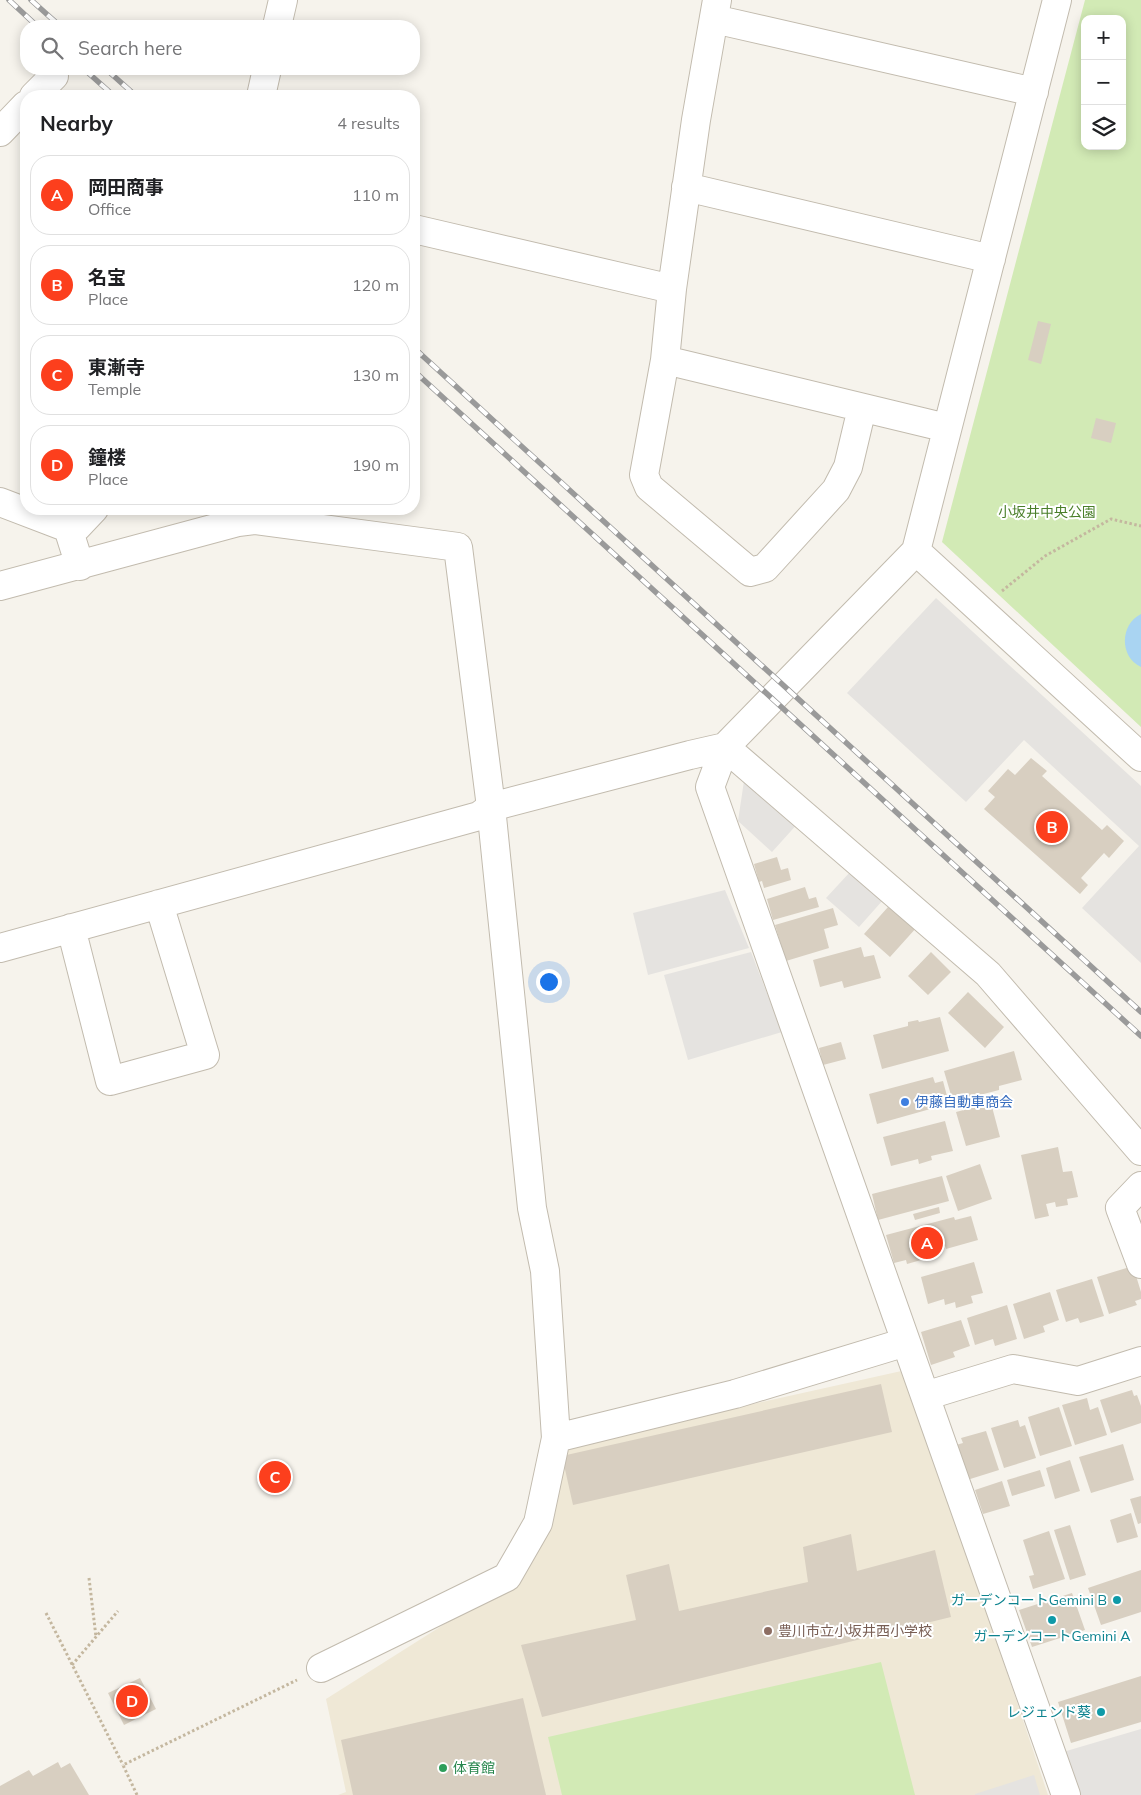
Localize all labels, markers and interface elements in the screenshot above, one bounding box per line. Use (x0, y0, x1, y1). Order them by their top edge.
map controls (1081, 15, 1126, 150)
button: + (1081, 15, 1126, 60)
search box (20, 20, 420, 75)
icon: search (38, 34, 66, 62)
text: Search here (78, 36, 182, 60)
button: − (1081, 60, 1126, 105)
button: layers (1081, 105, 1126, 150)
text: Nearby (40, 110, 113, 136)
text: 4 results (337, 113, 400, 133)
text: 岡田商事 (88, 175, 164, 199)
text: A (51, 185, 63, 205)
text: 110 m (352, 185, 399, 205)
text: Office (88, 199, 131, 219)
text: 名宝 (88, 265, 126, 289)
text: B (51, 275, 63, 295)
text: 120 m (352, 275, 399, 295)
text: Place (88, 289, 128, 309)
text: 東漸寺 (88, 355, 145, 379)
text: C (52, 365, 62, 385)
text: 130 m (352, 365, 399, 385)
text: Temple (88, 379, 141, 399)
text: 鐘楼 (88, 445, 126, 469)
text: D (51, 455, 63, 475)
text: 190 m (352, 455, 399, 475)
text: Place (88, 469, 128, 489)
park label: 小坂井中央公園 (998, 503, 1096, 521)
pin: B (1036, 808, 1068, 846)
your location (536, 969, 562, 995)
place label: 伊藤自動車商会 (915, 1093, 1013, 1111)
marker: 伊藤自動車商会 (899, 1096, 911, 1108)
pin: A (911, 1224, 943, 1262)
pin: C (259, 1458, 291, 1496)
place label: ガーデンコートGemini B (951, 1591, 1107, 1609)
marker: ガーデンコートGemini B (1111, 1594, 1123, 1606)
marker: ガーデンコートGemini A (1046, 1614, 1058, 1626)
place label: 豊川市立小坂井西小学校 (778, 1622, 932, 1640)
marker: 豊川市立小坂井西小学校 (762, 1625, 774, 1637)
place label: ガーデンコートGemini A (974, 1627, 1131, 1645)
pin: D (116, 1682, 148, 1720)
place label: レジェンド葵 (1007, 1703, 1091, 1721)
marker: レジェンド葵 (1095, 1706, 1107, 1718)
place label: 体育館 (453, 1759, 495, 1777)
marker: 体育館 (437, 1762, 449, 1774)

